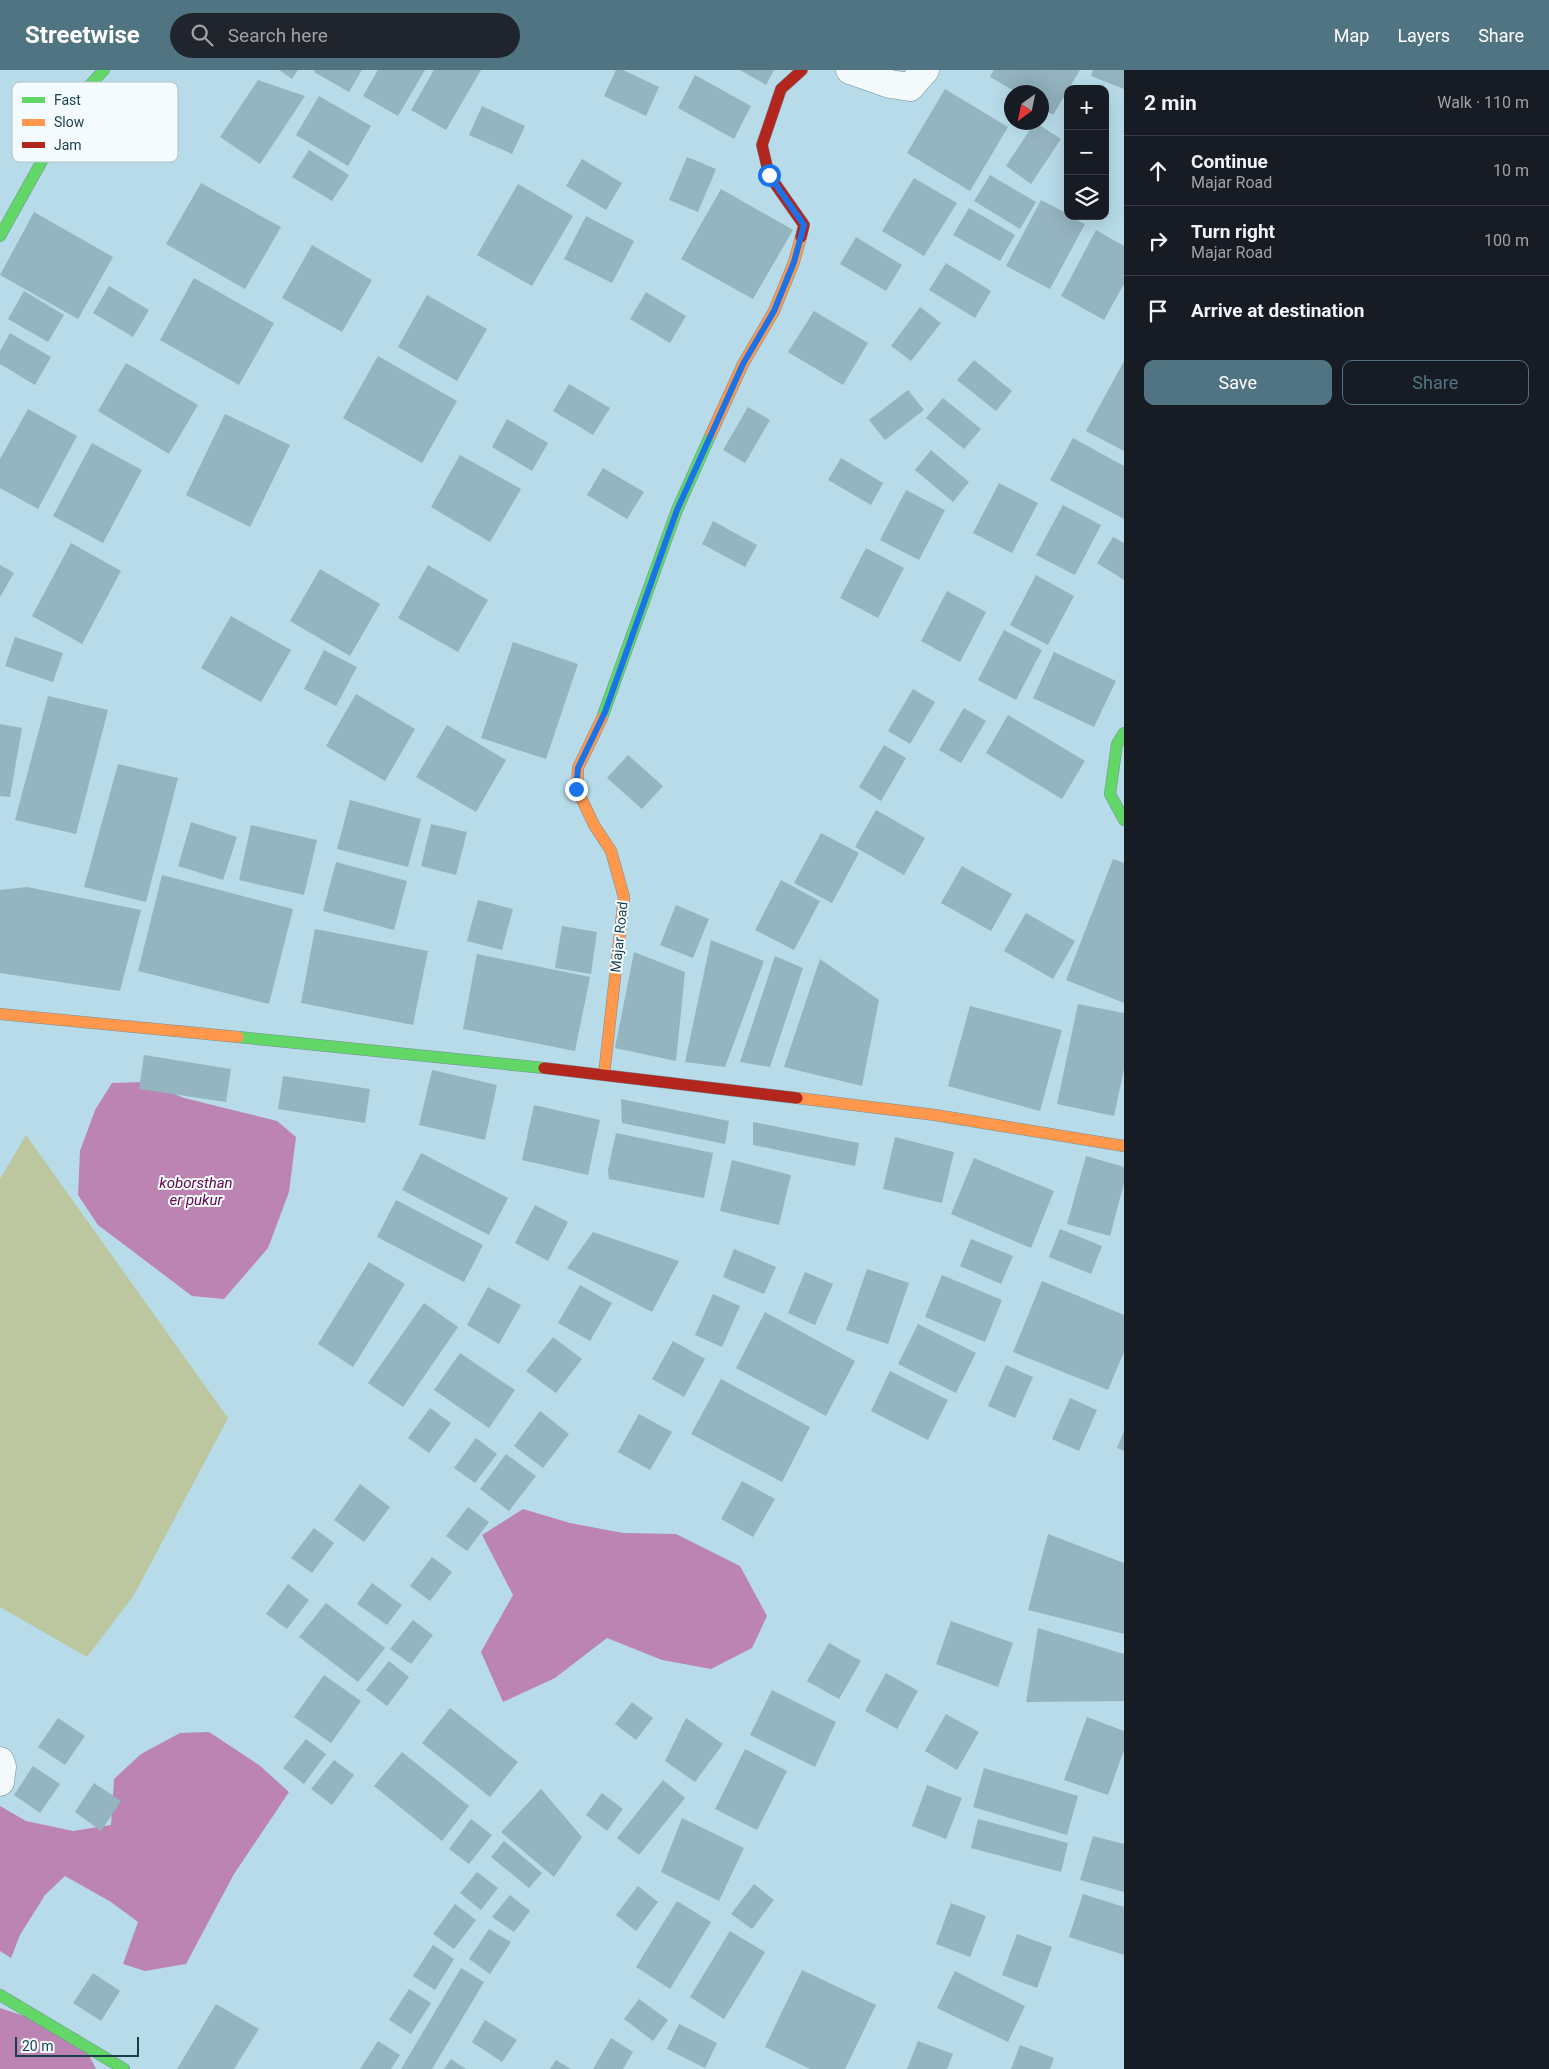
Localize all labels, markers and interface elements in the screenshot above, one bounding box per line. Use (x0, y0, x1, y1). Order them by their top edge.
search box (170, 13, 520, 58)
text: Streetwise (25, 21, 140, 49)
icon: search (188, 21, 216, 49)
text: Search here (228, 24, 328, 47)
text: Map (1334, 25, 1369, 46)
text: Layers (1397, 25, 1450, 46)
text: Share (1478, 25, 1524, 46)
legend (12, 82, 178, 162)
north arrow (1004, 85, 1049, 130)
map controls (1064, 85, 1109, 220)
button: + (1064, 85, 1109, 130)
text: 2 min (1144, 91, 1197, 115)
text: Fast (54, 92, 81, 108)
text: Walk · 110 m (1437, 93, 1529, 112)
text: Slow (54, 114, 85, 130)
button: − (1064, 130, 1109, 175)
text: Jam (54, 137, 82, 153)
text: Continue (1191, 150, 1268, 173)
icon: ahead (1144, 157, 1172, 185)
text: 10 m (1493, 161, 1529, 180)
route start (758, 164, 781, 187)
text: Majar Road (1191, 173, 1272, 192)
button: layers (1064, 175, 1109, 220)
text: Turn right (1191, 220, 1275, 243)
icon: right (1144, 227, 1172, 255)
text: 100 m (1484, 231, 1529, 250)
text: Majar Road (1191, 243, 1272, 262)
icon: arrive (1144, 297, 1172, 325)
text: Arrive at destination (1191, 299, 1364, 322)
button: Save (1144, 360, 1332, 405)
button: Share (1342, 360, 1529, 405)
route end (565, 778, 588, 801)
street label: Majar Road (607, 901, 631, 973)
water label: koborsthan er pukur (159, 1174, 233, 1209)
scale bar (15, 2034, 139, 2057)
text: 20 m (22, 2038, 54, 2054)

